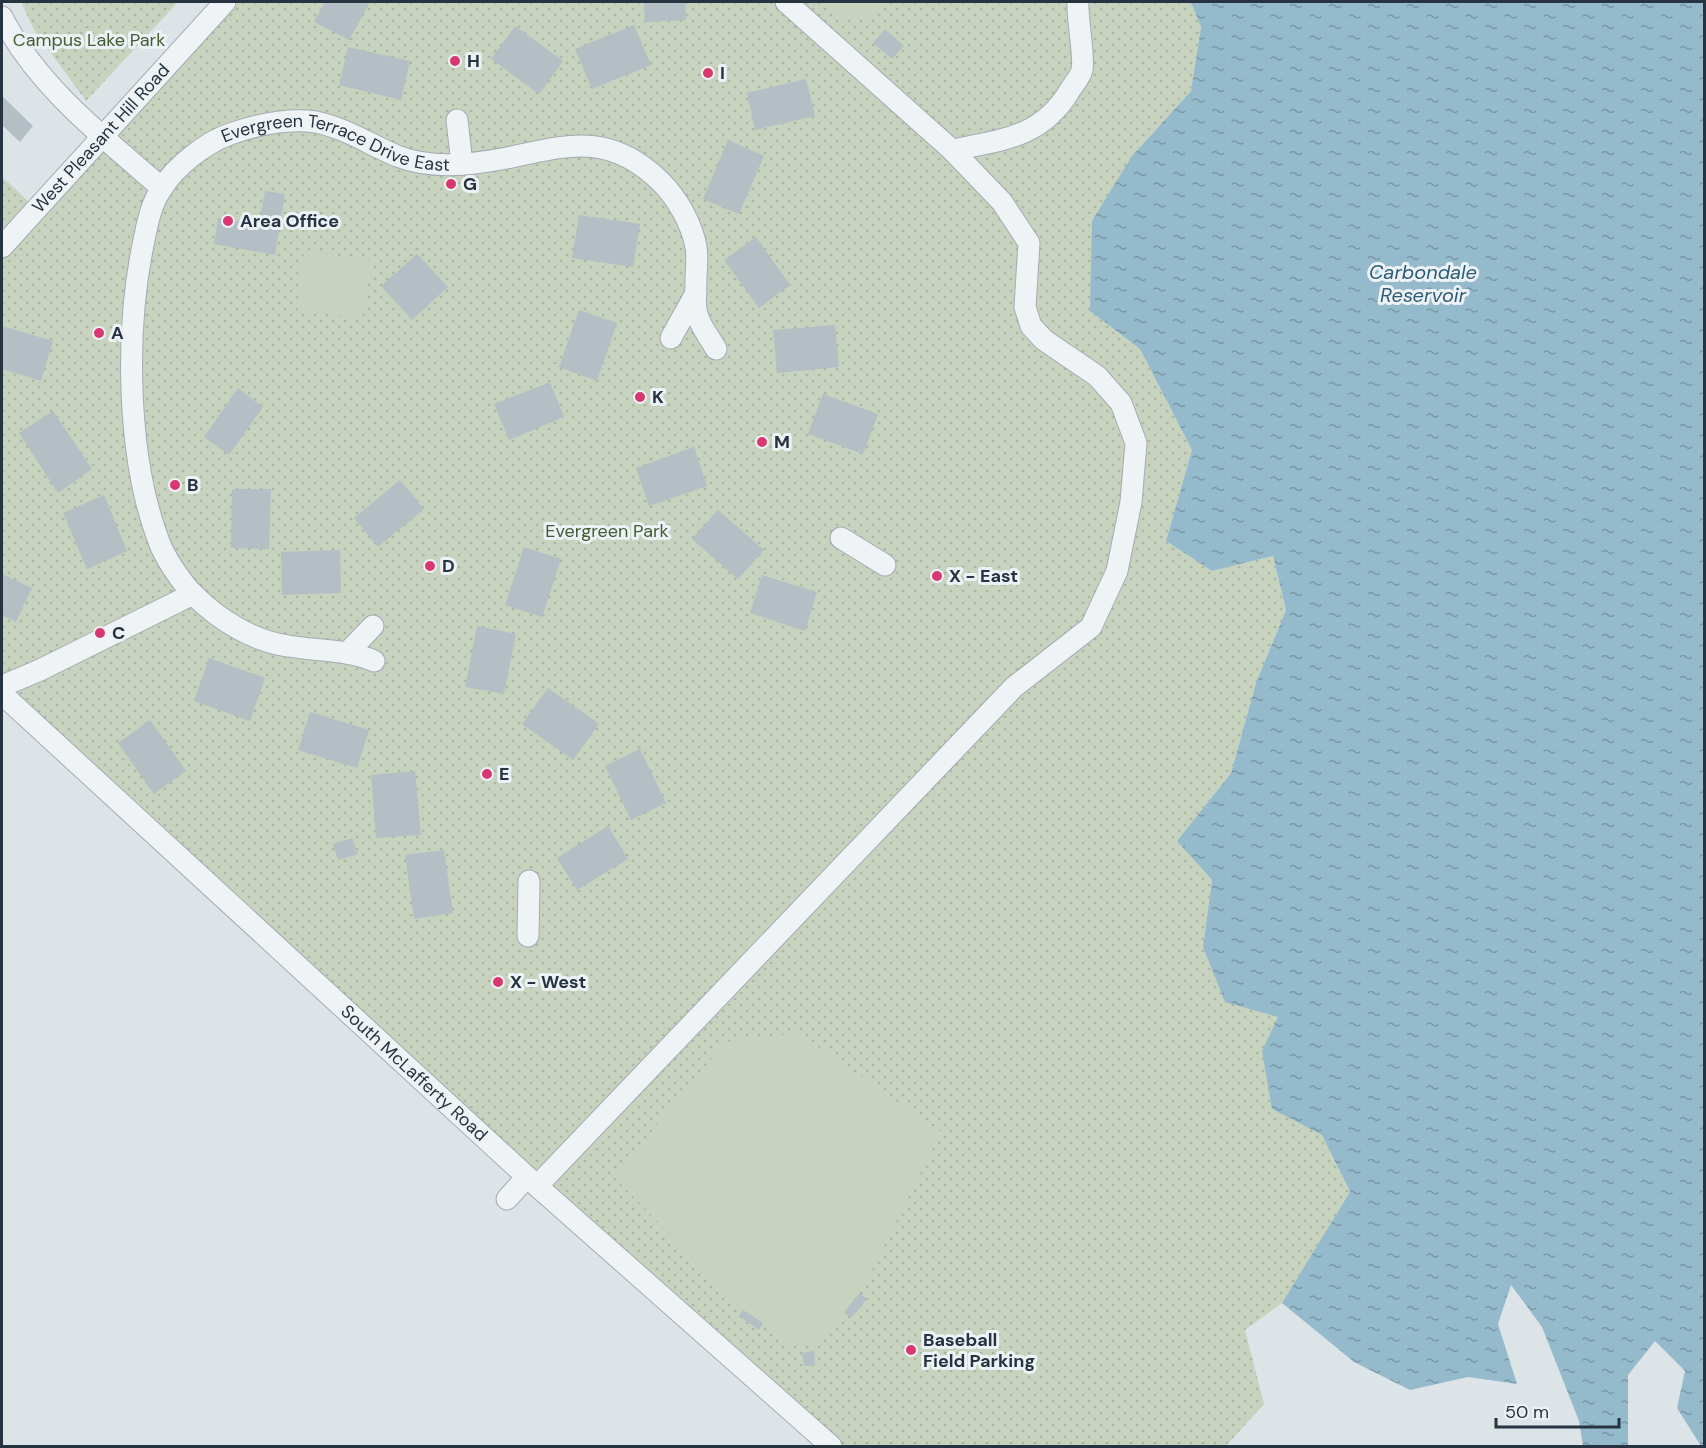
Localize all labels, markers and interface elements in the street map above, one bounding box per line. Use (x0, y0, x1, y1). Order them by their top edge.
park label: Campus Lake Park (13, 28, 165, 52)
place label: H (467, 49, 480, 73)
marker: H (448, 54, 462, 68)
street label: West Pleasant Hill Road (27, 58, 175, 218)
place label: I (720, 61, 725, 85)
marker: I (701, 66, 715, 80)
street label: Evergreen Terrace Drive East (218, 109, 450, 177)
place label: G (463, 172, 477, 196)
marker: G (444, 177, 458, 191)
place label: Area Office (240, 209, 339, 233)
marker: Area Office (221, 214, 235, 228)
water label: Carbondale Reservoir (1369, 259, 1477, 308)
place label: A (111, 321, 124, 345)
marker: A (92, 326, 106, 340)
place label: K (652, 385, 664, 409)
marker: K (633, 390, 647, 404)
place label: M (774, 430, 790, 454)
marker: M (755, 435, 769, 449)
place label: B (187, 473, 198, 497)
marker: B (168, 478, 182, 492)
park label: Evergreen Park (545, 519, 669, 543)
place label: D (442, 554, 455, 578)
marker: D (423, 559, 437, 573)
place label: X - East (949, 564, 1018, 588)
marker: X - East (930, 569, 944, 583)
place label: C (112, 621, 125, 645)
marker: C (93, 626, 107, 640)
place label: E (499, 762, 510, 786)
marker: E (480, 767, 494, 781)
place label: X - West (510, 970, 586, 994)
marker: X - West (491, 975, 505, 989)
street label: South McLafferty Road (336, 1000, 493, 1147)
place label: Baseball Field Parking (923, 1328, 1035, 1373)
marker: Baseball Field Parking (904, 1343, 918, 1357)
scale bar (1496, 1391, 1619, 1429)
text: 50 m (1505, 1400, 1549, 1424)

